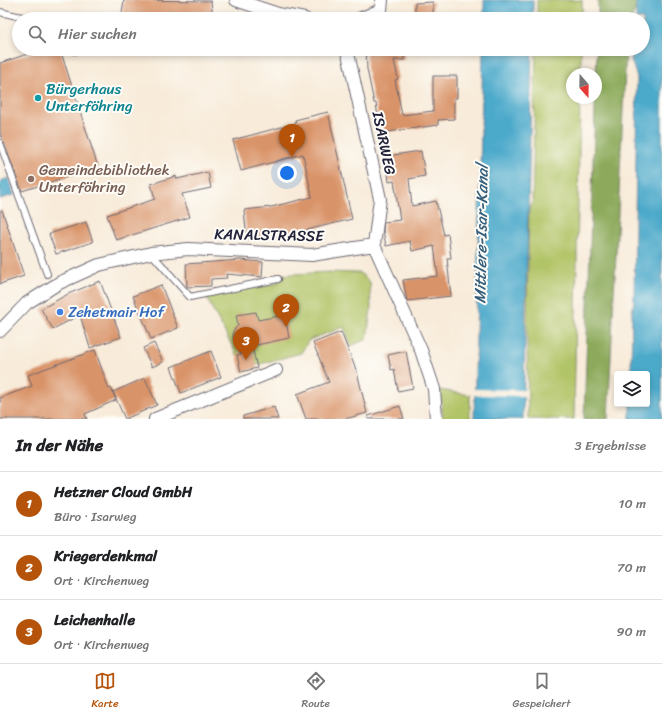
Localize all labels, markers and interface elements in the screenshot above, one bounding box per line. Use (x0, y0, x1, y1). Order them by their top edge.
search box (12, 12, 650, 56)
text: Hier suchen (58, 21, 137, 47)
icon: search (26, 23, 48, 45)
north arrow (566, 68, 602, 104)
place label: Bürgerhaus Unterföhring (46, 76, 133, 119)
marker: Bürgerhaus Unterföhring (33, 93, 43, 103)
street label: ISARWEG (364, 108, 403, 178)
pin: 1 (279, 124, 305, 157)
place label: Gemeindebibliothek Unterföhring (39, 157, 170, 200)
water label: Mittlere-Isar-Kanal (465, 161, 497, 304)
your location (277, 163, 297, 183)
marker: Gemeindebibliothek Unterföhring (26, 174, 36, 184)
street label: KANALSTRASSE (214, 221, 326, 249)
pin: 2 (273, 294, 299, 327)
place label: Zehetmair Hof (68, 299, 165, 325)
marker: Zehetmair Hof (55, 307, 65, 317)
pin: 3 (233, 327, 259, 360)
map controls (614, 371, 650, 407)
button: layers (614, 371, 650, 407)
text: In der Nähe (16, 430, 103, 460)
text: 3 Ergebnisse (575, 434, 646, 457)
text: Hetzner Cloud GmbH (54, 479, 192, 505)
text: 1 (26, 492, 32, 515)
text: 10 m (619, 492, 646, 515)
text: Büro · Isarweg (54, 505, 137, 528)
text: Kriegerdenkmal (54, 543, 157, 569)
text: 2 (25, 556, 33, 579)
text: 70 m (617, 556, 646, 579)
text: Ort · Kirchenweg (54, 569, 149, 592)
text: Leichenhalle (54, 607, 135, 633)
text: 3 (25, 620, 33, 643)
text: 90 m (616, 620, 646, 643)
text: Ort · Kirchenweg (54, 633, 149, 656)
tab: Karte (91, 670, 119, 713)
tab: Route (301, 670, 330, 713)
tab: Gespeichert (513, 670, 571, 713)

